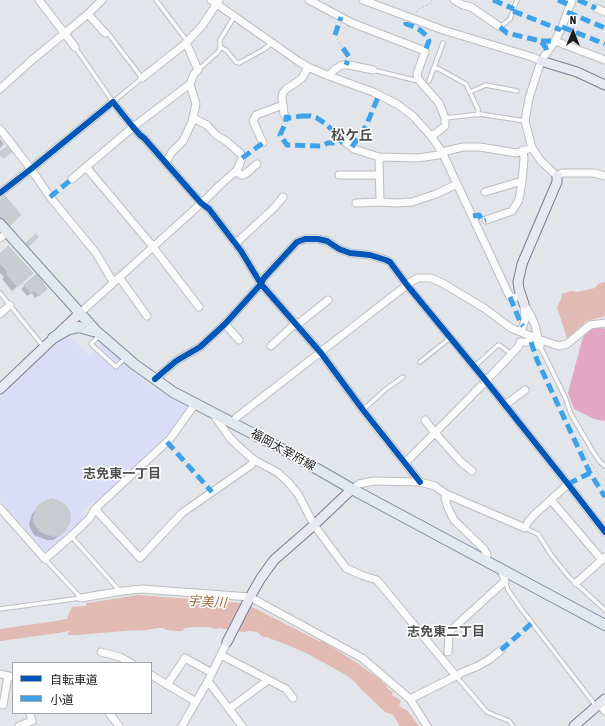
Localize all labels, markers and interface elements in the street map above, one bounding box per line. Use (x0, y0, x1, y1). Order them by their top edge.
north arrow (553, 12, 593, 52)
text: N (570, 14, 576, 26)
district label: 松ケ丘 (331, 128, 373, 144)
street label: 福岡太宰府線 (248, 426, 318, 474)
district label: 志免東一丁目 (83, 466, 161, 482)
water label: 宇美川 (187, 593, 227, 611)
district label: 志免東二丁目 (407, 624, 485, 640)
legend (12, 662, 152, 714)
text: 自転車道 (50, 673, 98, 687)
text: 小道 (50, 693, 74, 707)

